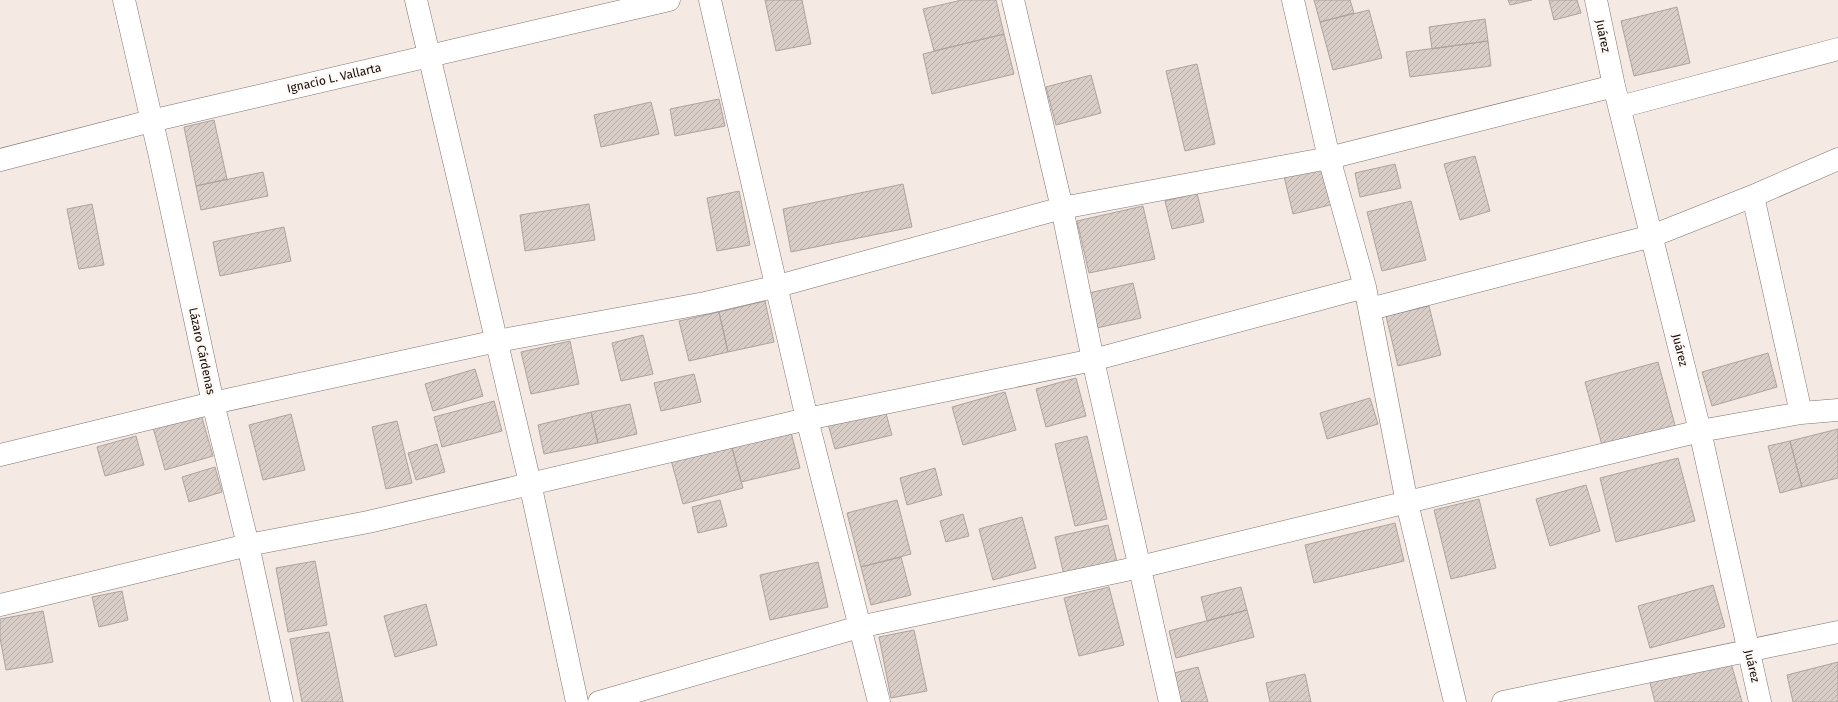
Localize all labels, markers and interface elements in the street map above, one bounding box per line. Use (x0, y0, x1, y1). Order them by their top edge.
street label: Juárez (1593, 18, 1613, 54)
street label: Ignacio L. Vallarta (286, 60, 382, 96)
street label: Lázaro Cárdenas (186, 306, 218, 396)
street label: Juárez (1669, 332, 1691, 368)
street label: Juárez (1741, 648, 1763, 684)

